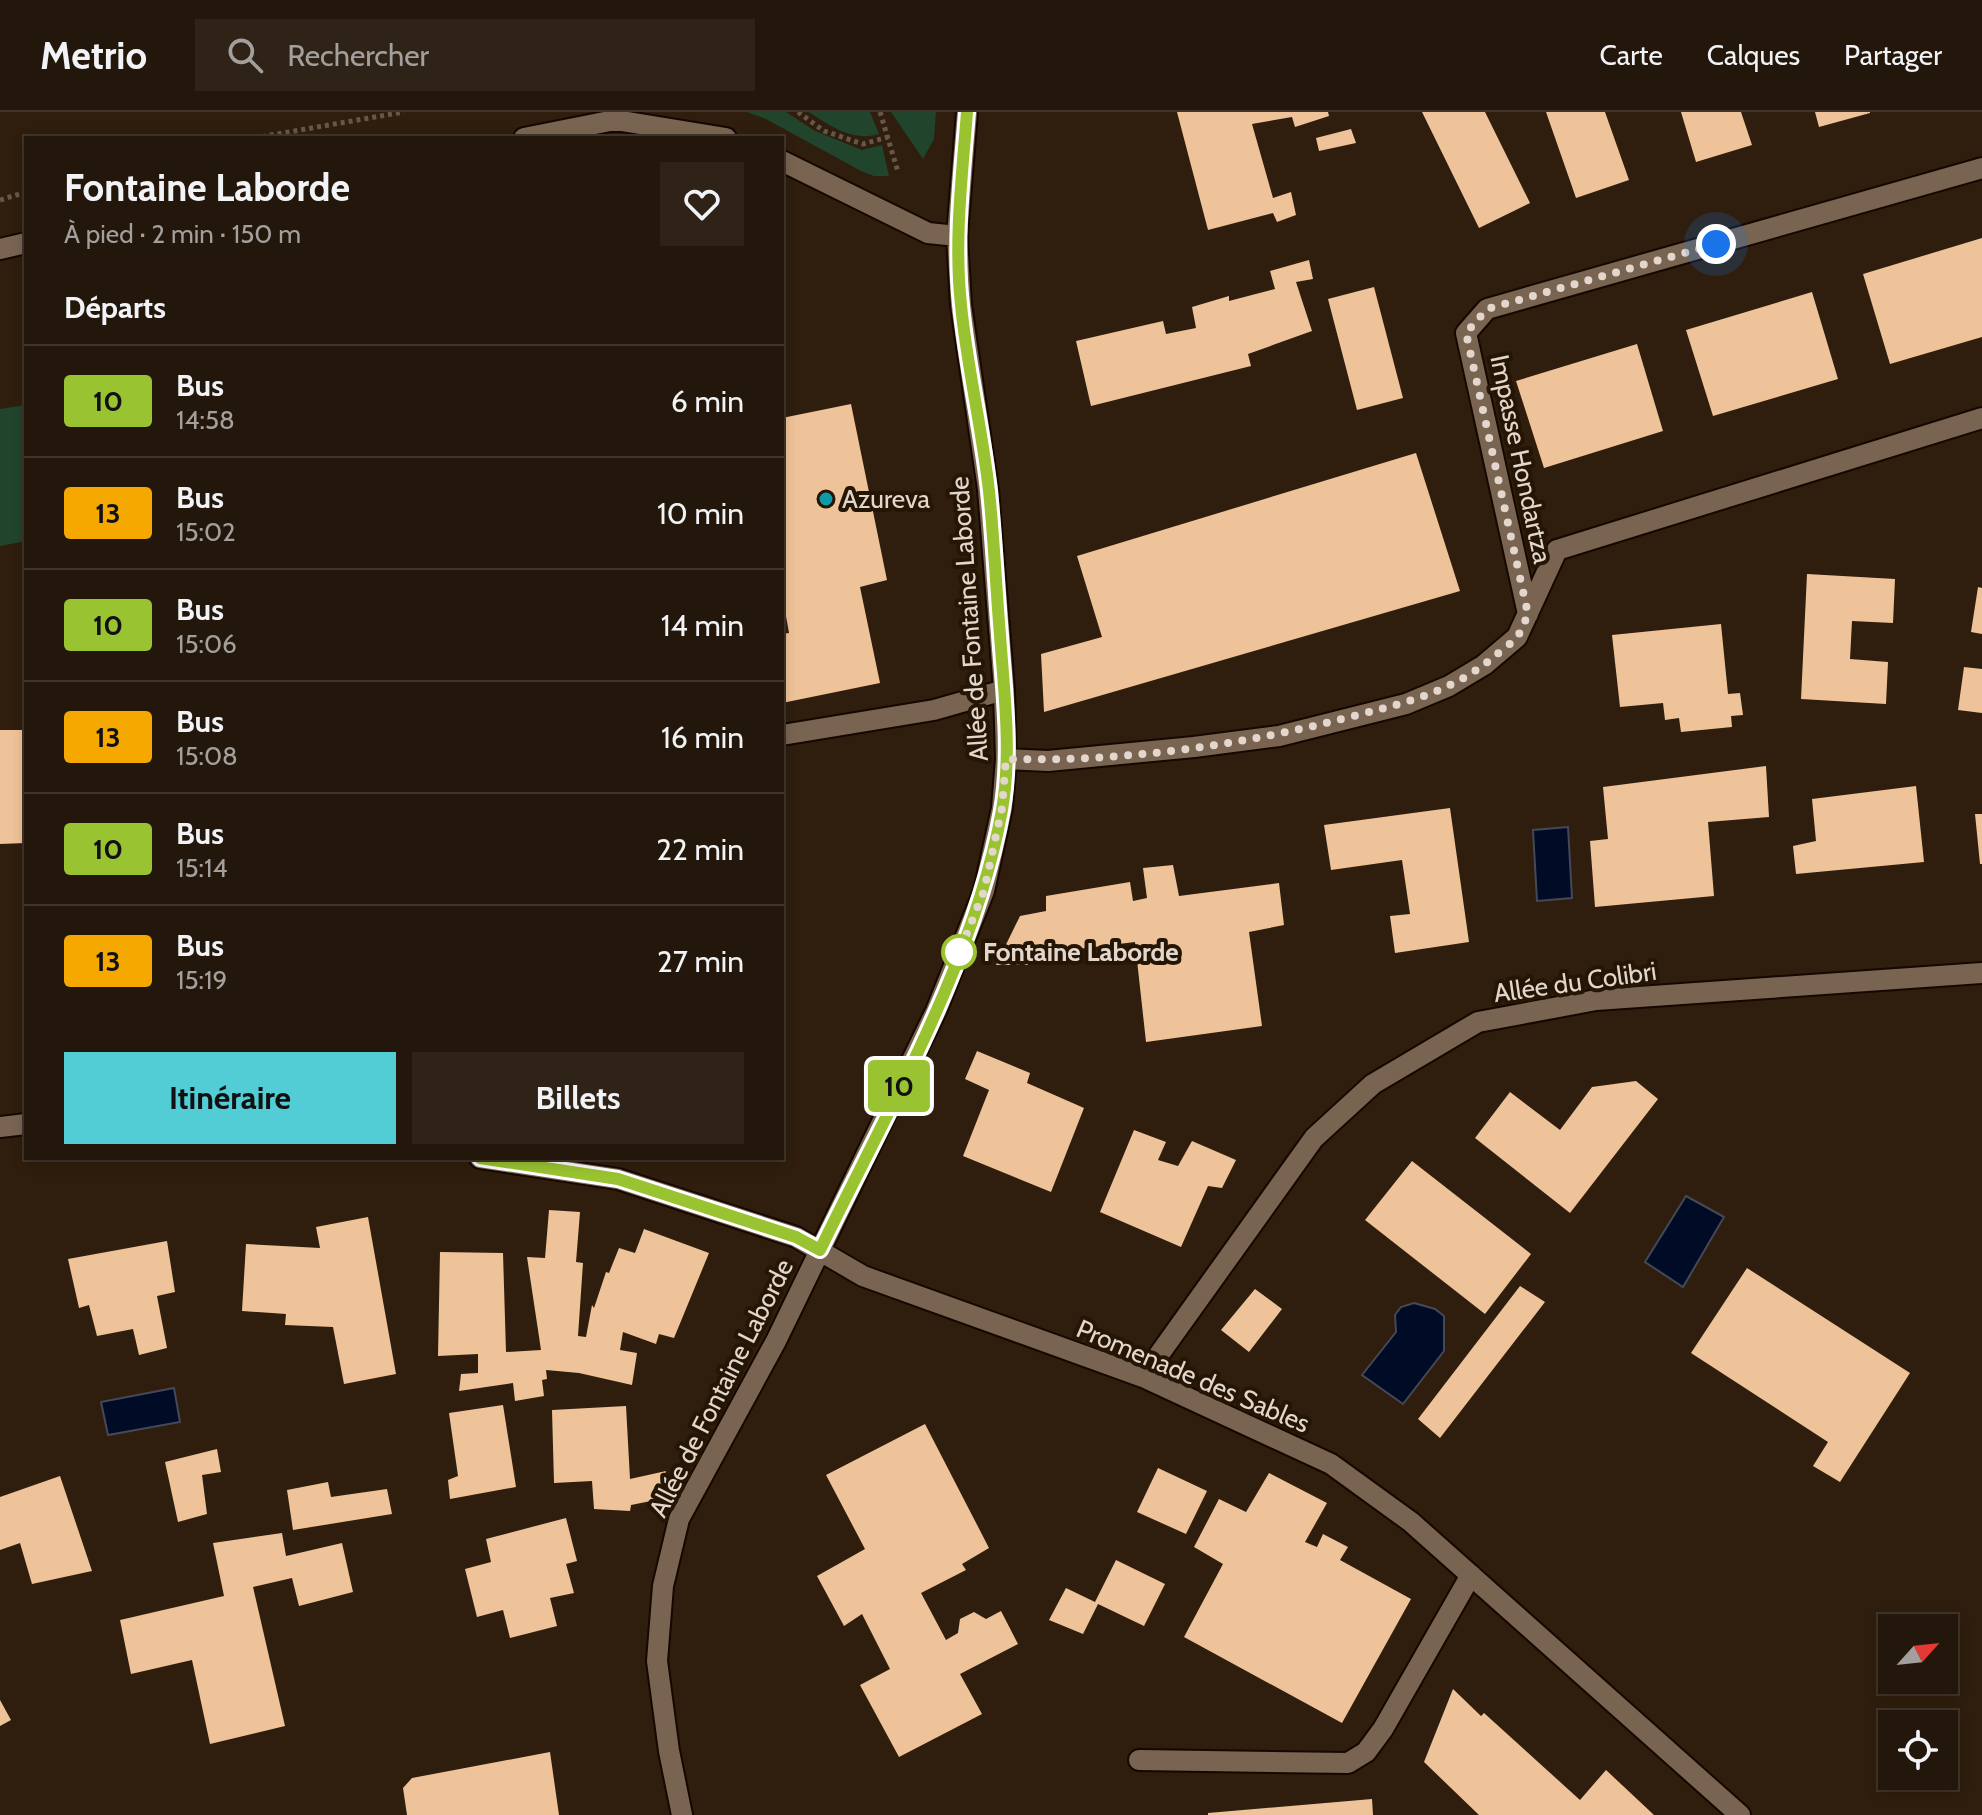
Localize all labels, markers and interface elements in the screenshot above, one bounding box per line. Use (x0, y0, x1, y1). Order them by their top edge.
search box (195, 19, 755, 91)
text: Metrio (40, 32, 147, 79)
icon: search (223, 33, 267, 77)
text: Rechercher (287, 37, 429, 74)
text: Carte (1600, 38, 1663, 72)
text: Calques (1707, 38, 1800, 72)
text: Partager (1844, 38, 1942, 72)
button: heart (660, 162, 744, 246)
text: Fontaine Laborde (64, 164, 350, 211)
text: À pied · 2 min · 150 m (64, 218, 301, 250)
your location (1696, 224, 1736, 264)
text: Départs (64, 289, 166, 326)
street label: Impasse Hondartza (1483, 352, 1559, 567)
text: Bus (176, 367, 224, 404)
text: 6 min (671, 383, 744, 420)
text: 10 (93, 384, 123, 418)
text: 14:58 (176, 404, 235, 436)
street label: Allée de Fontaine Laborde (943, 476, 995, 762)
text: Bus (176, 479, 224, 516)
place label: Azureva (842, 483, 931, 515)
marker: Azureva (817, 490, 835, 508)
text: 10 min (657, 495, 744, 532)
text: 13 (95, 496, 121, 530)
text: 15:02 (176, 516, 236, 548)
text: Bus (176, 591, 224, 628)
text: 14 min (661, 607, 744, 644)
text: 10 (93, 608, 123, 642)
text: 15:06 (176, 628, 237, 660)
text: Bus (176, 703, 224, 740)
text: 16 min (661, 719, 744, 756)
text: 13 (95, 720, 121, 754)
text: 15:08 (176, 740, 238, 772)
text: Bus (176, 815, 224, 852)
text: 22 min (656, 831, 744, 868)
text: 10 (93, 832, 123, 866)
text: 15:14 (176, 852, 227, 884)
text: Bus (176, 927, 224, 964)
marker: Fontaine Laborde (942, 935, 976, 969)
place label: Fontaine Laborde (983, 936, 1179, 968)
text: 27 min (657, 943, 744, 980)
text: 13 (95, 944, 121, 978)
street label: Allée du Colibri (1492, 955, 1658, 1009)
text: 15:19 (176, 964, 227, 996)
button: Itinéraire (64, 1052, 396, 1144)
button: Billets (412, 1052, 744, 1144)
line badge: 10 (863, 1060, 935, 1112)
text: 10 (884, 1069, 914, 1103)
street label: Allée de Fontaine Laborde (642, 1254, 800, 1522)
street label: Promenade des Sables (1072, 1312, 1315, 1440)
north arrow (1878, 1614, 1958, 1694)
map controls (1878, 1614, 1958, 1790)
button: locate (1878, 1710, 1958, 1790)

